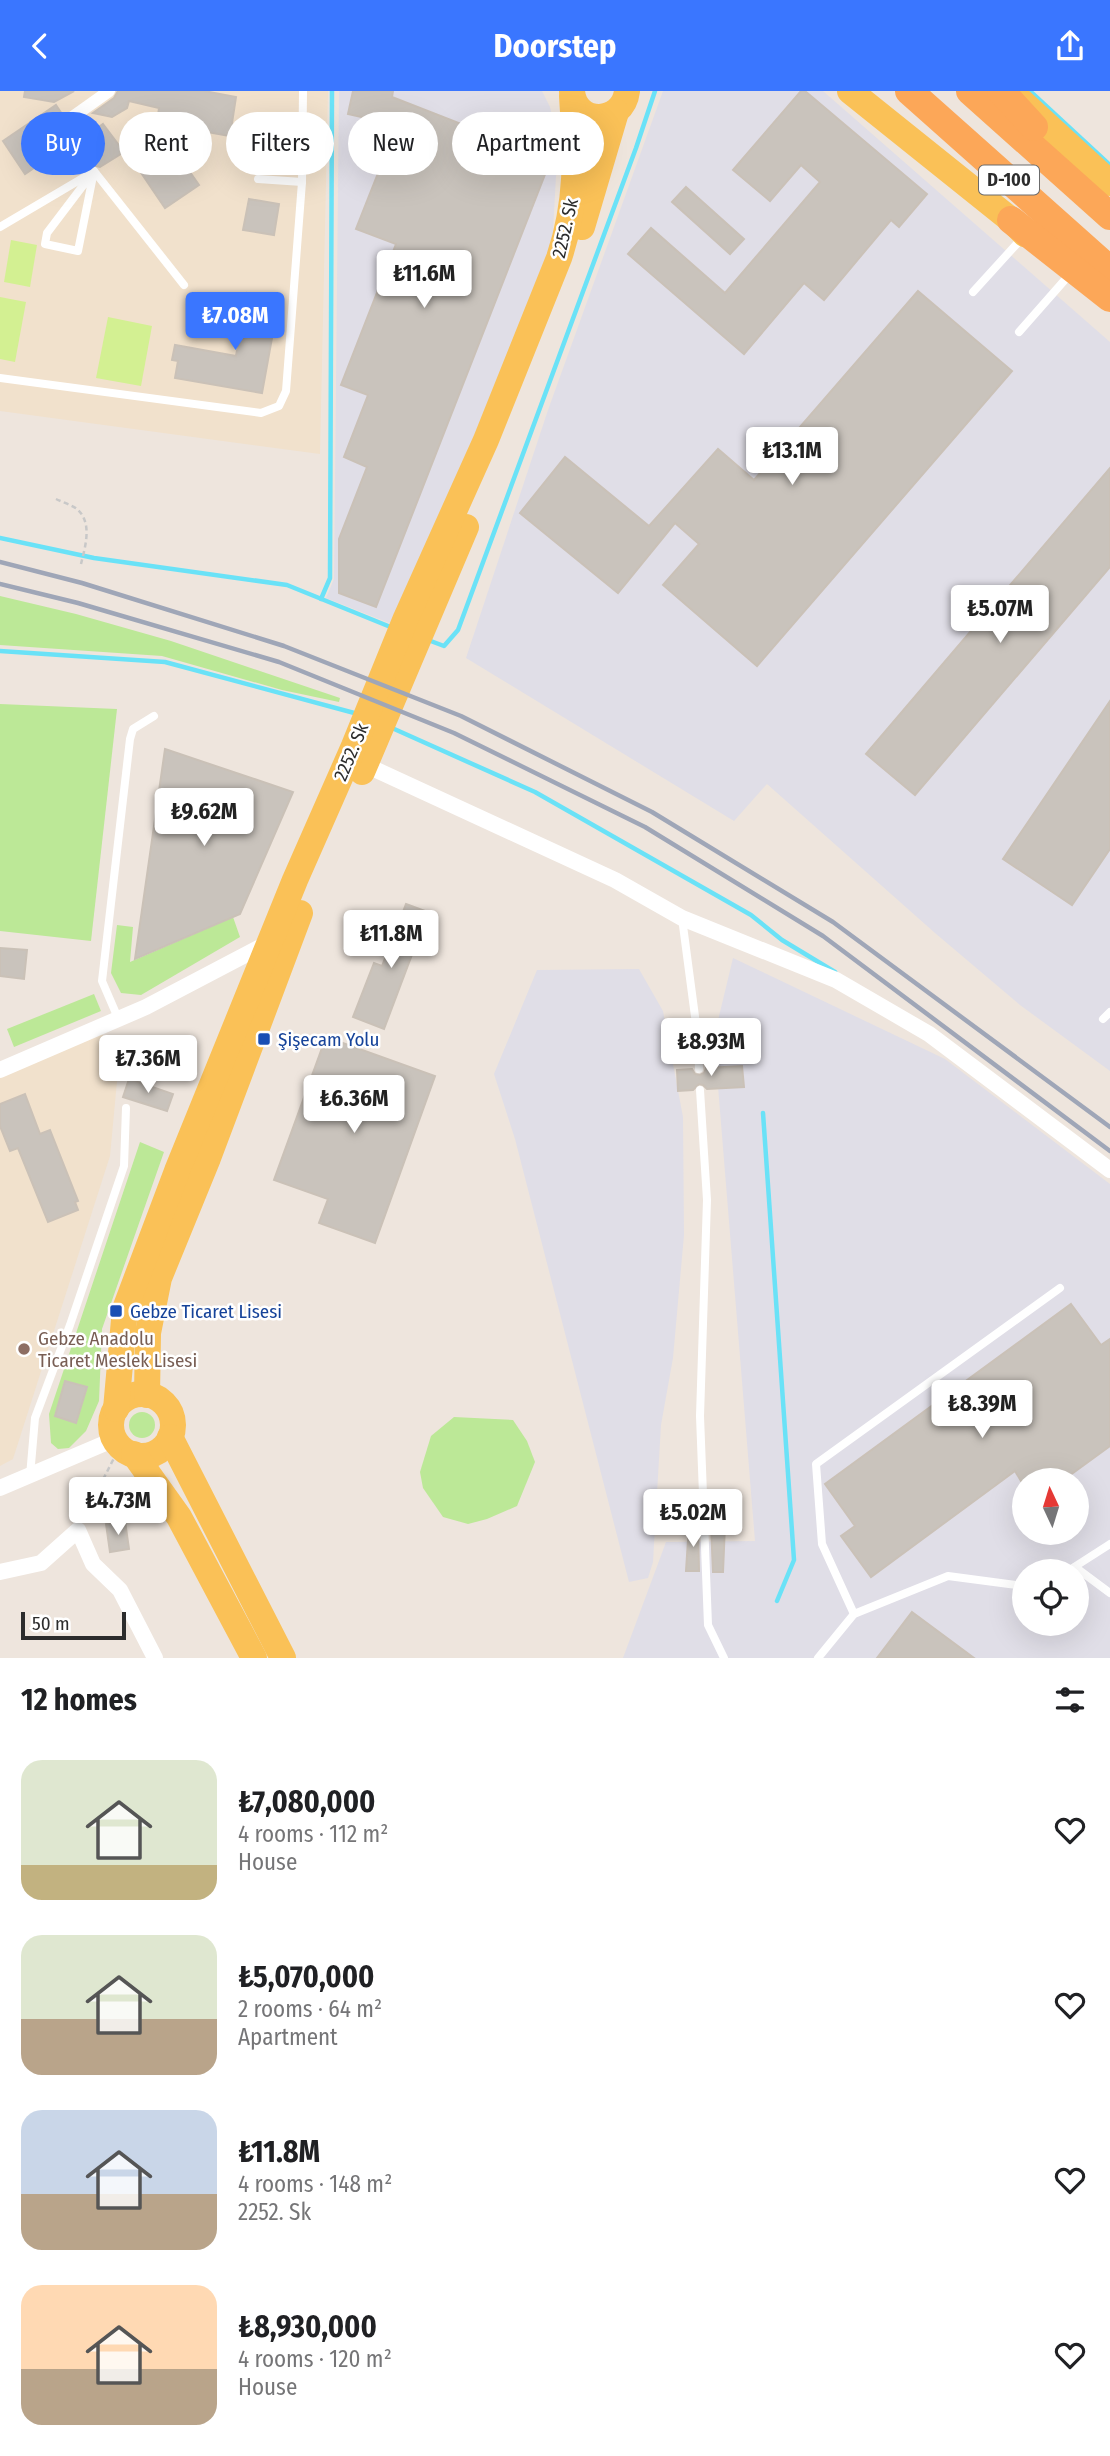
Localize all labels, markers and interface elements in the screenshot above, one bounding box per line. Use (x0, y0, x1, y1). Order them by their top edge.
icon: back (21, 27, 59, 65)
text: Doorstep (494, 27, 616, 65)
icon: share (1051, 27, 1089, 65)
chip: Buy (21, 112, 105, 175)
chip: Rent (119, 112, 212, 175)
chip: Filters (226, 112, 334, 175)
chip: New (348, 112, 438, 175)
chip: Apartment (452, 112, 604, 175)
road number: D-100 (979, 165, 1039, 195)
street label: 2252. Sk (547, 196, 583, 260)
pin: ₺11.6M (367, 251, 481, 310)
text: ₺11.6M (393, 259, 455, 287)
pin: ₺7.08M (178, 293, 292, 352)
text: ₺7.08M (202, 301, 268, 329)
pin: ₺13.1M (735, 427, 849, 487)
text: ₺13.1M (762, 436, 822, 464)
pin: ₺5.07M (943, 585, 1057, 645)
text: ₺5.07M (967, 594, 1033, 622)
street label: 2252. Sk (329, 720, 373, 784)
pin: ₺9.62M (147, 789, 261, 848)
text: ₺9.62M (171, 797, 237, 825)
pin: ₺11.8M (334, 911, 448, 970)
text: ₺11.8M (359, 919, 423, 947)
pin: ₺8.93M (654, 1019, 768, 1078)
text: ₺8.93M (677, 1027, 745, 1055)
place label: Şişecam Yolu (278, 1028, 379, 1051)
marker: Şişecam Yolu (256, 1031, 272, 1047)
pin: ₺7.36M (91, 1035, 205, 1095)
text: ₺7.36M (115, 1044, 181, 1072)
pin: ₺6.36M (297, 1075, 411, 1135)
text: ₺6.36M (320, 1084, 389, 1112)
place label: Gebze Ticaret Lisesi (130, 1300, 282, 1323)
marker: Gebze Ticaret Lisesi (108, 1303, 124, 1319)
place label: Gebze Anadolu Ticaret Meslek Lisesi (38, 1327, 197, 1372)
marker: Gebze Anadolu Ticaret Meslek Lisesi (16, 1341, 32, 1357)
pin: ₺8.39M (925, 1381, 1039, 1440)
text: ₺8.39M (947, 1389, 1017, 1417)
north arrow (1012, 1468, 1088, 1545)
map controls (1012, 1468, 1089, 1636)
pin: ₺4.73M (61, 1477, 175, 1537)
text: ₺4.73M (85, 1486, 151, 1514)
pin: ₺5.02M (636, 1489, 750, 1549)
text: ₺5.02M (659, 1498, 727, 1526)
button: locate (1012, 1559, 1089, 1636)
scale bar (21, 1609, 126, 1641)
text: 50 m (32, 1612, 70, 1635)
icon: filters (1051, 1681, 1089, 1719)
text: 12 homes (21, 1682, 137, 1718)
text: ₺7,080,000 (238, 1784, 376, 1820)
icon: home (77, 1788, 161, 1872)
icon: heart (1051, 1811, 1089, 1849)
text: 4 rooms · 112 m² (238, 1820, 388, 1848)
text: House (238, 1848, 297, 1876)
text: ₺5,070,000 (238, 1959, 374, 1995)
icon: home (77, 1963, 161, 2047)
icon: heart (1051, 1986, 1089, 2024)
text: 2 rooms · 64 m² (238, 1995, 382, 2023)
text: Apartment (238, 2023, 338, 2051)
text: ₺11.8M (238, 2134, 320, 2170)
icon: home (77, 2138, 161, 2222)
icon: heart (1051, 2161, 1089, 2199)
text: 4 rooms · 148 m² (238, 2170, 392, 2198)
text: 2252. Sk (238, 2198, 311, 2226)
text: ₺8,930,000 (238, 2309, 377, 2345)
icon: home (77, 2313, 161, 2397)
icon: heart (1051, 2336, 1089, 2374)
text: 4 rooms · 120 m² (238, 2345, 392, 2373)
text: House (238, 2373, 297, 2401)

